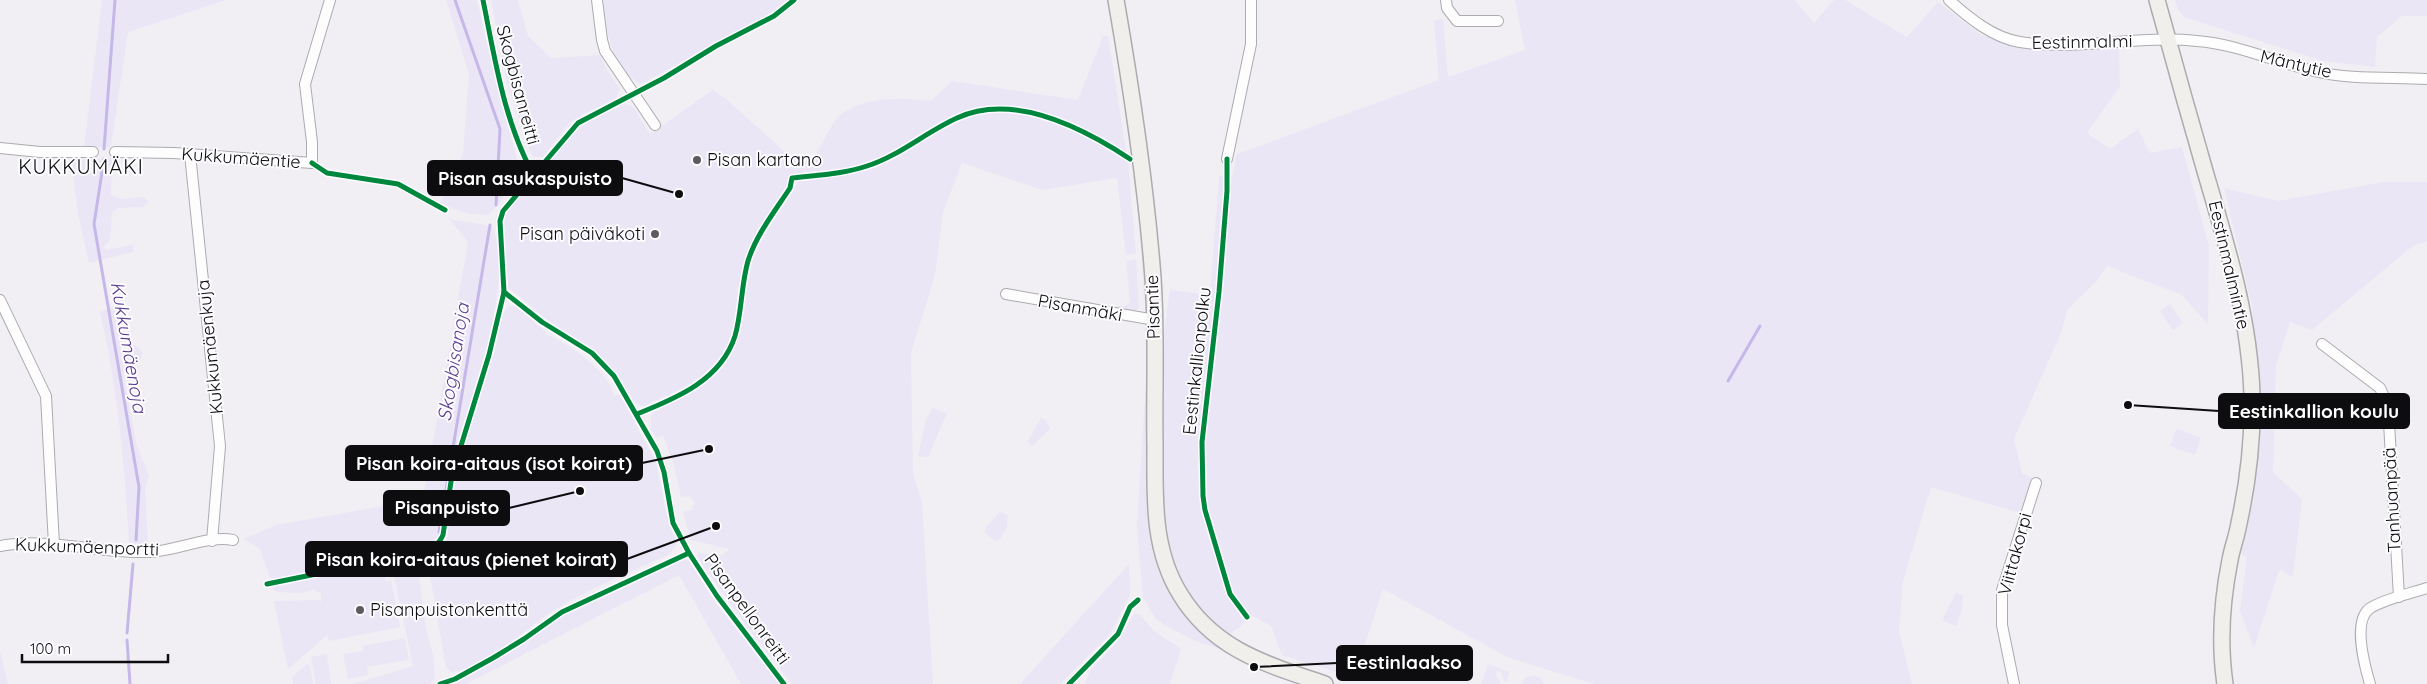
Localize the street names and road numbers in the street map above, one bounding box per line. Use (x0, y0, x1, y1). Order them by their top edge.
street label: Skogbisanreitti (491, 23, 545, 147)
street label: Eestinmalmi (2031, 29, 2133, 54)
street label: Mäntytie (2258, 44, 2334, 83)
street label: Kukkumäentie (181, 142, 301, 173)
street label: Eestinmalmintie (2204, 198, 2255, 331)
street label: Pisantie (1140, 274, 1165, 340)
street label: Kukkumäenkuja (191, 279, 228, 415)
street label: Eestinkallionpolku (1177, 286, 1216, 436)
street label: Pisanmäki (1036, 289, 1124, 326)
street label: Tanhuanpää (2377, 447, 2406, 553)
street label: Viittakorpi (1992, 510, 2037, 598)
street label: Kukkumäenportti (15, 532, 159, 561)
street label: Pisanpellonreitti (699, 549, 795, 669)

